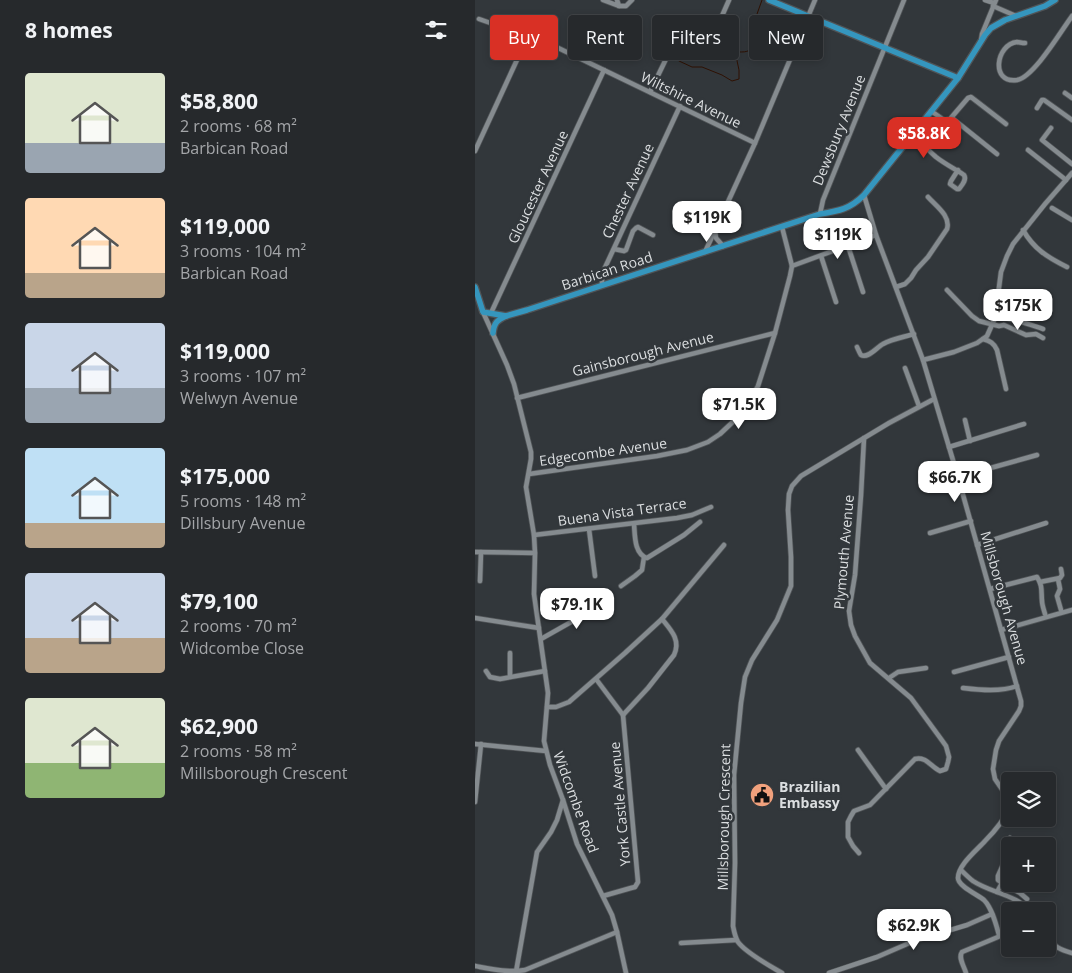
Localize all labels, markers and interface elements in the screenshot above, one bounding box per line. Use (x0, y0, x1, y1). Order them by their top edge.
chip: Buy (490, 15, 558, 60)
chip: Rent (568, 15, 642, 60)
chip: Filters (652, 15, 739, 60)
chip: New (749, 15, 823, 60)
text: 8 homes (25, 16, 113, 44)
icon: filters (422, 16, 450, 44)
street label: Wiltshire Avenue (638, 67, 745, 132)
street label: Dewsbury Avenue (808, 72, 869, 188)
text: $58,800 (180, 87, 258, 115)
icon: home (65, 93, 125, 153)
text: 2 rooms · 68 m² (180, 115, 297, 137)
pin: $58.8K (883, 116, 965, 159)
text: $58.8K (898, 122, 950, 144)
street label: Gloucester Avenue (503, 127, 572, 247)
text: Barbican Road (180, 137, 288, 159)
street label: Chester Avenue (597, 140, 658, 241)
pin: $119K (672, 200, 742, 243)
text: $119K (683, 206, 731, 228)
text: $119,000 (180, 212, 270, 240)
icon: home (65, 218, 125, 278)
pin: $119K (803, 218, 873, 260)
text: $119K (814, 223, 862, 245)
text: 3 rooms · 104 m² (180, 240, 306, 262)
street label: Barbican Road (559, 247, 655, 294)
text: Barbican Road (180, 262, 288, 284)
pin: $175K (983, 288, 1053, 331)
text: $175K (994, 294, 1042, 316)
street label: Gainsborough Avenue (570, 327, 716, 380)
text: $119,000 (180, 337, 270, 365)
icon: home (65, 343, 125, 403)
text: 3 rooms · 107 m² (180, 365, 306, 387)
text: Welwyn Avenue (180, 387, 298, 409)
pin: $71.5K (698, 388, 780, 430)
text: $71.5K (713, 393, 765, 415)
street label: Edgecombe Avenue (538, 433, 668, 470)
pin: $66.7K (914, 460, 996, 503)
text: $175,000 (180, 462, 270, 490)
text: $66.7K (929, 466, 981, 488)
icon: home (65, 468, 125, 528)
text: 5 rooms · 148 m² (180, 490, 306, 512)
street label: Buena Vista Terrace (556, 493, 688, 530)
street label: Plymouth Avenue (829, 494, 858, 610)
text: Dillsbury Avenue (180, 512, 305, 534)
street label: Millsborough Avenue (976, 529, 1033, 667)
text: $79,100 (180, 587, 258, 615)
pin: $79.1K (536, 588, 618, 630)
icon: home (65, 593, 125, 653)
text: $79.1K (551, 593, 603, 615)
text: 2 rooms · 70 m² (180, 615, 297, 637)
text: Widcombe Close (180, 637, 304, 659)
text: $62,900 (180, 712, 258, 740)
icon: home (65, 718, 125, 778)
text: 2 rooms · 58 m² (180, 740, 297, 762)
street label: York Castle Avenue (605, 741, 634, 867)
street label: Millsborough Crescent (713, 744, 734, 890)
street label: Widcombe Road (549, 748, 604, 855)
text: Millsborough Crescent (180, 762, 348, 784)
map controls (1001, 772, 1056, 957)
button: layers (1001, 772, 1056, 827)
place label: Brazilian Embassy (779, 777, 841, 812)
public building icon: Brazilian Embassy (749, 782, 775, 808)
button: + (1001, 837, 1056, 892)
button: − (1001, 902, 1056, 957)
pin: $62.9K (873, 908, 955, 951)
text: $62.9K (888, 914, 940, 936)

